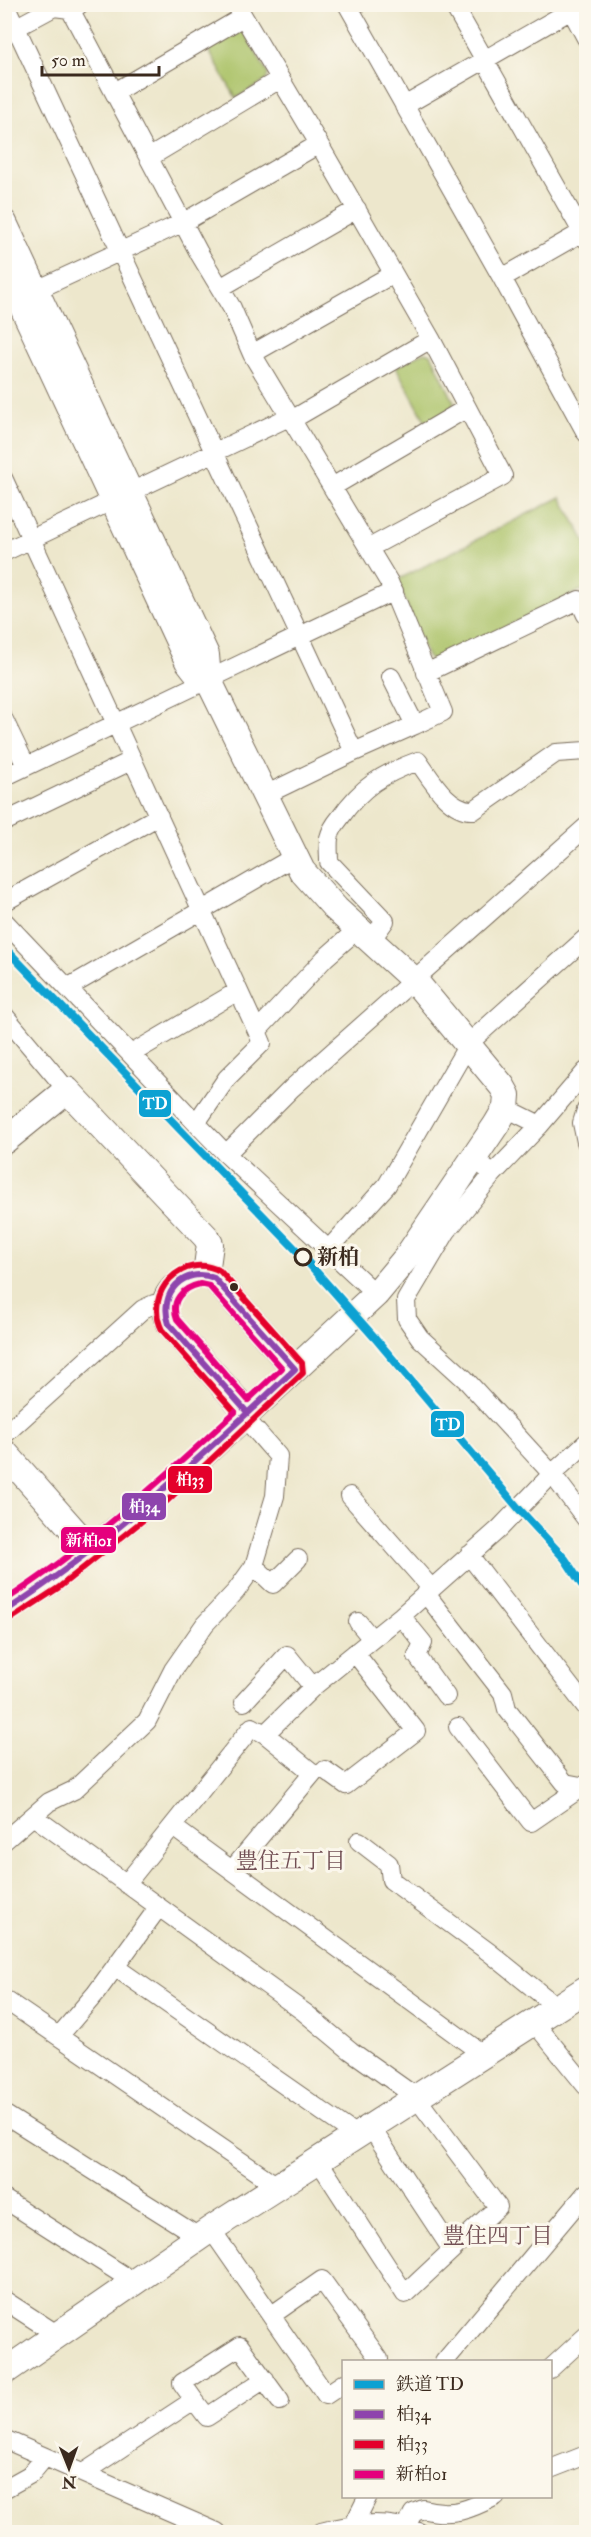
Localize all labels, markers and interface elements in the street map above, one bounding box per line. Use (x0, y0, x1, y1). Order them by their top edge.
scale bar (42, 39, 159, 77)
text: 50 m (51, 49, 86, 72)
line badge: TD (138, 1089, 172, 1118)
text: TD (142, 1094, 167, 1114)
place label: 新柏 (317, 1244, 359, 1271)
marker: 新柏 (294, 1248, 312, 1266)
unlabelled marker (228, 1281, 240, 1293)
line badge: TD (430, 1410, 465, 1438)
text: TD (435, 1415, 460, 1435)
line badge: 柏33 (167, 1465, 213, 1494)
text: 柏33 (176, 1470, 204, 1490)
line badge: 柏34 (121, 1492, 167, 1521)
text: 柏34 (129, 1497, 161, 1517)
line badge: 新柏01 (60, 1526, 117, 1554)
text: 新柏01 (65, 1531, 112, 1551)
district label: 豊住五丁目 (236, 1847, 346, 1875)
district label: 豊住四丁目 (443, 2222, 553, 2250)
legend (342, 2360, 552, 2498)
text: 鉄道 TD (396, 2373, 464, 2396)
text: 柏34 (396, 2403, 432, 2426)
text: 柏33 (396, 2433, 428, 2456)
north arrow (39, 2438, 99, 2498)
text: 新柏01 (396, 2463, 448, 2486)
text: N (61, 2472, 78, 2492)

